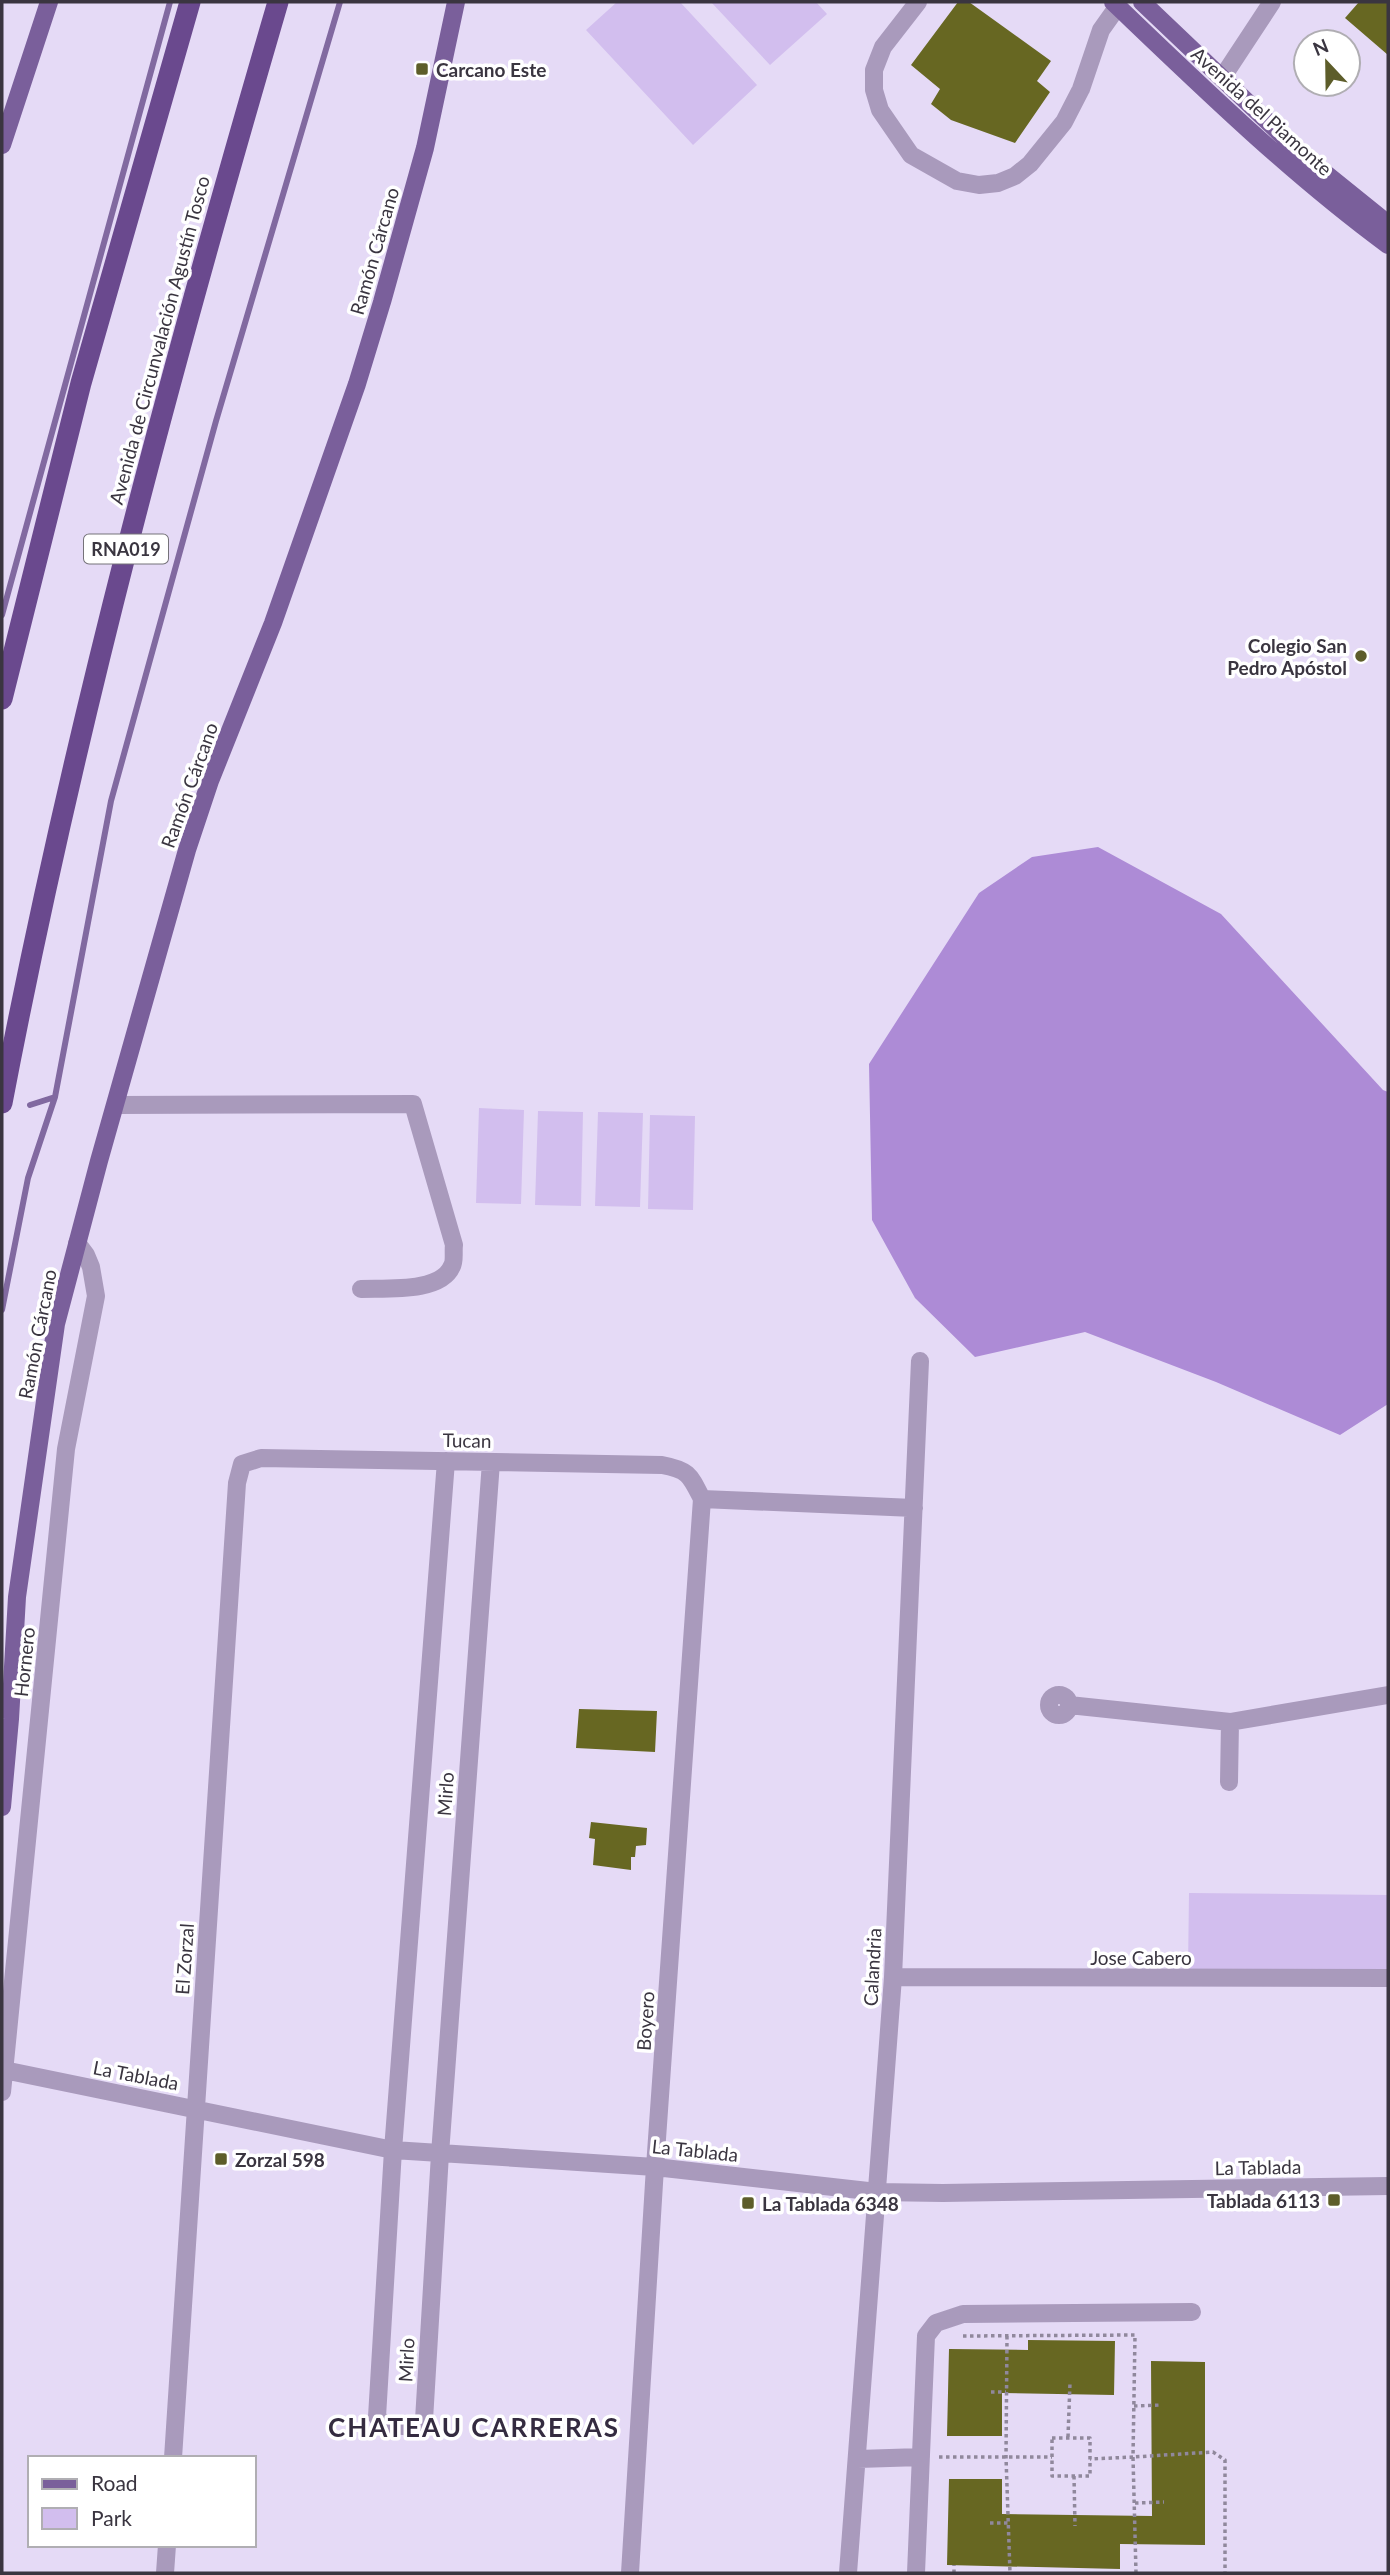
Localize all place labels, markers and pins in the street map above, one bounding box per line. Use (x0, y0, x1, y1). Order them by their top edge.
place label: Carcano Este (436, 58, 546, 81)
marker: Carcano Este (414, 61, 430, 77)
place label: Colegio San Pedro Apóstol (1227, 634, 1347, 679)
marker: Colegio San Pedro Apóstol (1353, 648, 1369, 664)
place label: Zorzal 598 (235, 2148, 325, 2171)
marker: Zorzal 598 (213, 2151, 229, 2167)
place label: Tablada 6113 (1207, 2189, 1320, 2212)
place label: La Tablada 6348 (762, 2192, 899, 2215)
marker: Tablada 6113 (1326, 2192, 1342, 2208)
marker: La Tablada 6348 (740, 2195, 756, 2211)

